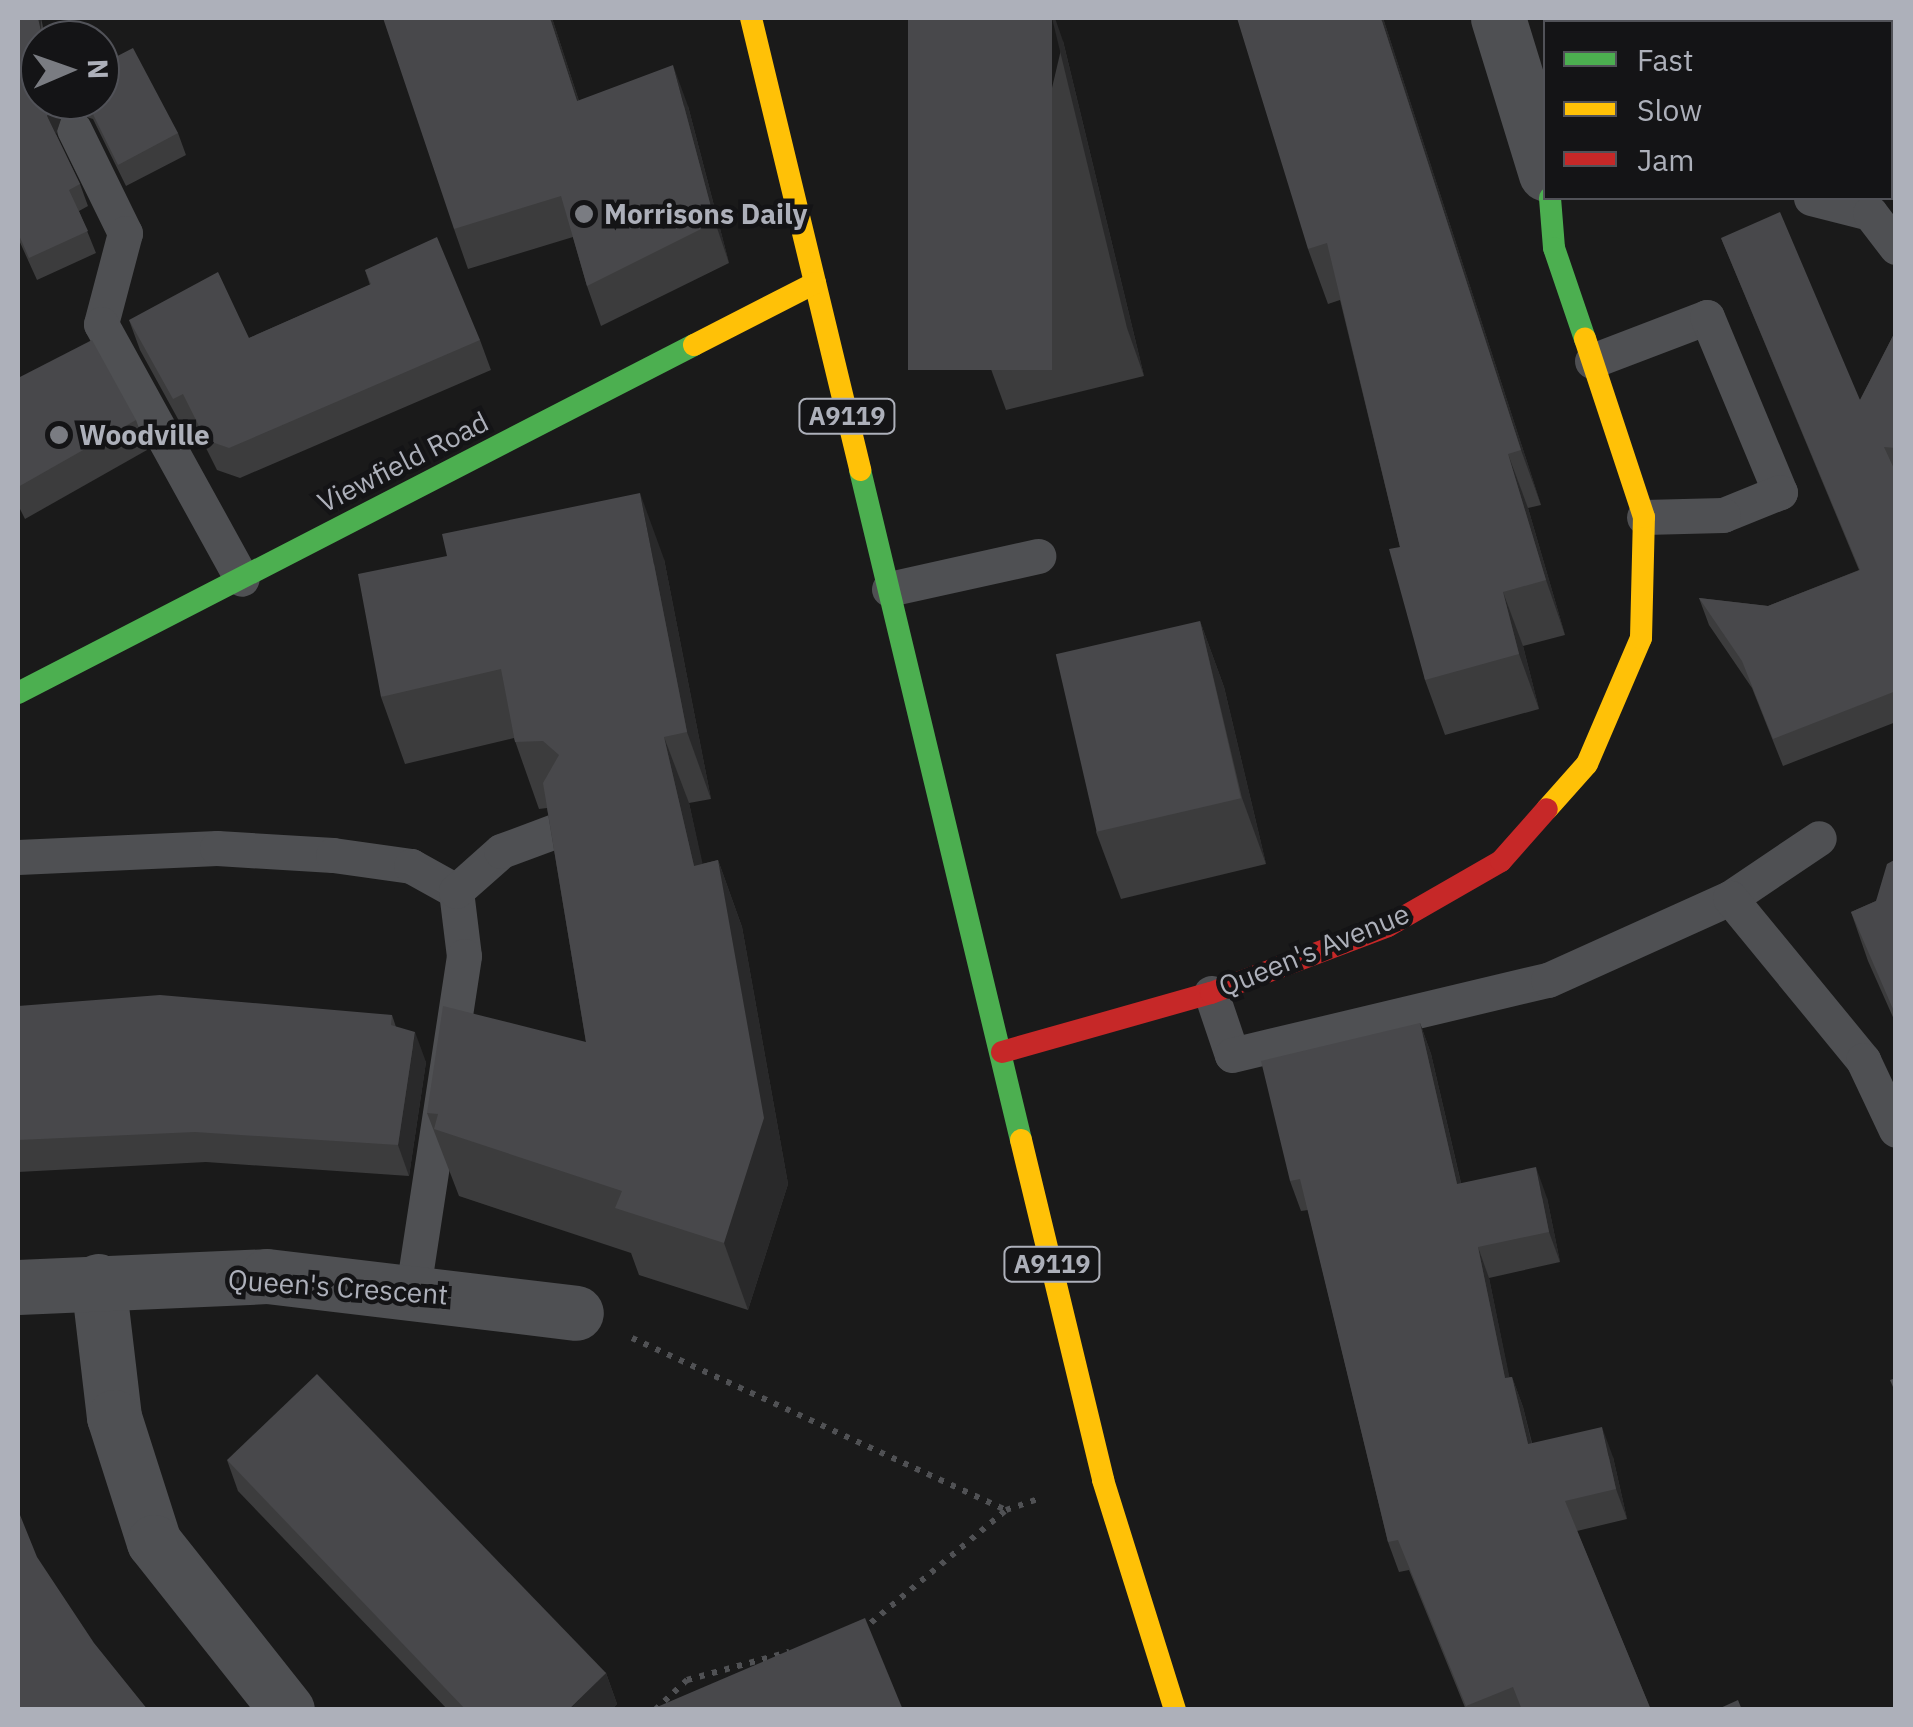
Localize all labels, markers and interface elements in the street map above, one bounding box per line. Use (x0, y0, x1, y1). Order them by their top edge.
north arrow (20, 20, 120, 120)
legend (1543, 20, 1893, 200)
text: Fast (1637, 40, 1694, 79)
text: N (80, 58, 117, 80)
text: Slow (1637, 90, 1702, 129)
text: Jam (1637, 140, 1695, 179)
place label: Morrisons Daily (604, 197, 807, 231)
marker: Morrisons Daily (573, 203, 595, 225)
road number: A9119 (797, 396, 897, 436)
street label: Viewfield Road (312, 405, 494, 519)
place label: Woodville (79, 418, 210, 452)
marker: Woodville (48, 424, 70, 446)
street label: Queen's Avenue (1214, 897, 1414, 1003)
road number: A9119 (1002, 1244, 1102, 1284)
street label: Queen's Crescent (227, 1263, 449, 1311)

